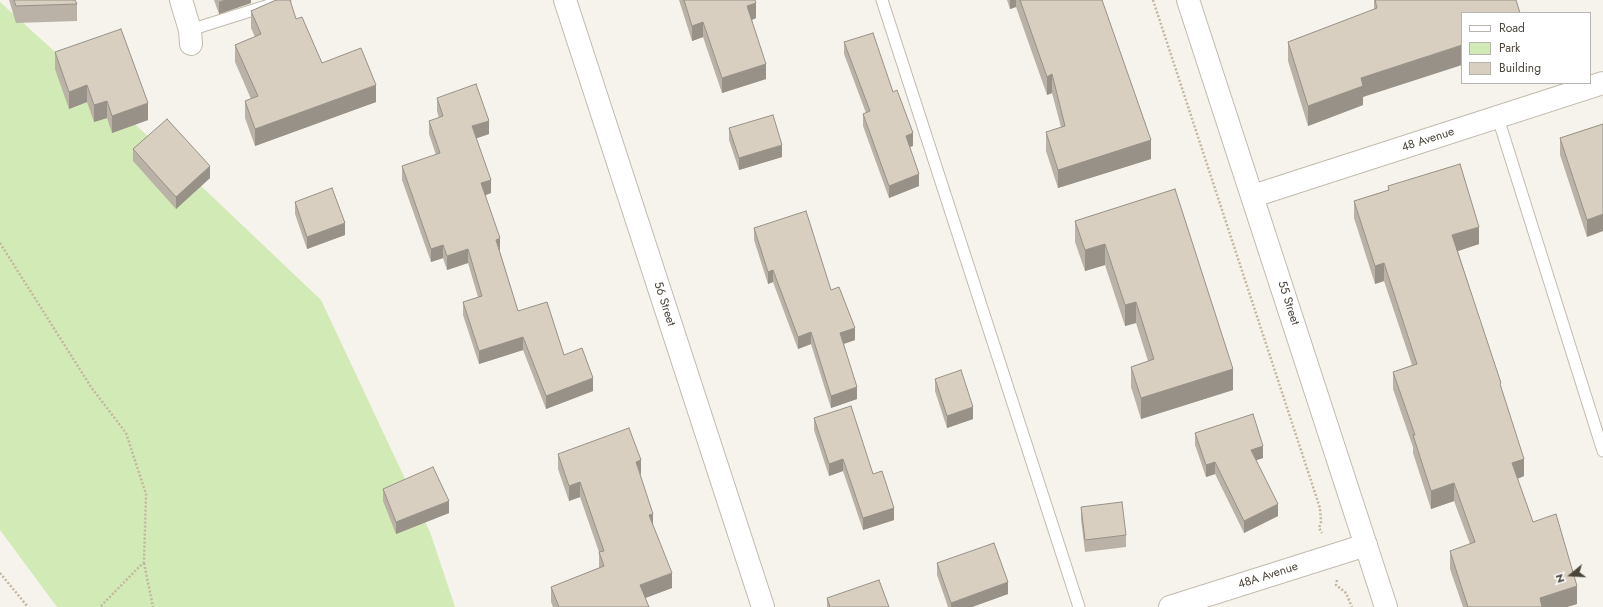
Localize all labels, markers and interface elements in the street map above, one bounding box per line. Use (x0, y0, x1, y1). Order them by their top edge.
legend (1461, 12, 1591, 84)
text: Road (1499, 19, 1525, 37)
text: Park (1499, 39, 1520, 57)
text: Building (1499, 59, 1541, 77)
street label: 48 Avenue (1400, 125, 1456, 155)
street label: 55 Street (1274, 279, 1302, 327)
street label: 56 Street (650, 280, 678, 328)
north arrow (1551, 555, 1591, 595)
street label: 48A Avenue (1236, 560, 1300, 592)
text: N (1551, 572, 1569, 585)

